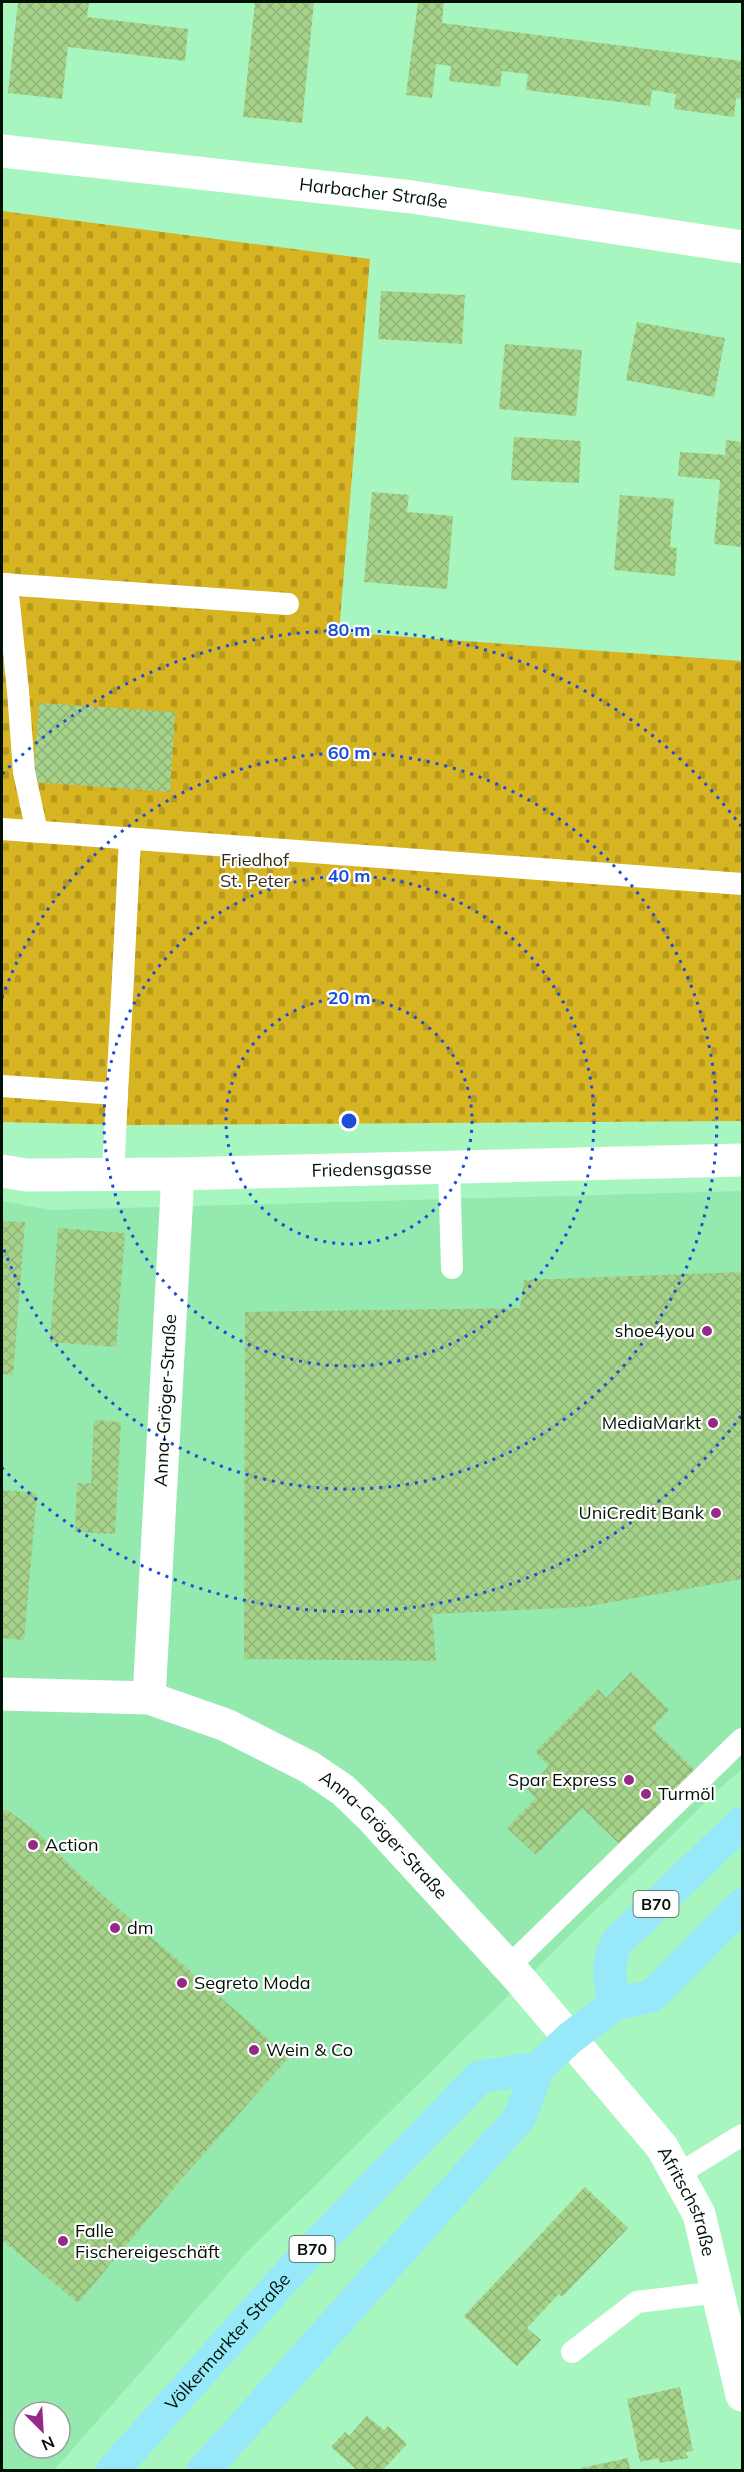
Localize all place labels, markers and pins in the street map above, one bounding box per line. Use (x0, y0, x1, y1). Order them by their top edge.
centre of rings (339, 1111, 359, 1131)
place label: shoe4you (615, 1319, 695, 1342)
marker: shoe4you (700, 1324, 714, 1338)
place label: MediaMarkt (602, 1411, 701, 1434)
marker: MediaMarkt (706, 1416, 720, 1430)
place label: UniCredit Bank (579, 1501, 705, 1524)
marker: UniCredit Bank (709, 1506, 723, 1520)
place label: Spar Express (508, 1768, 617, 1791)
marker: Spar Express (622, 1773, 636, 1787)
place label: Turmöl (658, 1782, 715, 1805)
marker: Turmöl (639, 1787, 653, 1801)
place label: Action (45, 1833, 98, 1856)
marker: Action (26, 1838, 40, 1852)
place label: dm (127, 1916, 154, 1939)
marker: dm (108, 1921, 122, 1935)
place label: Segreto Moda (194, 1971, 311, 1994)
marker: Segreto Moda (175, 1976, 189, 1990)
place label: Wein & Co (266, 2038, 353, 2061)
marker: Wein & Co (247, 2043, 261, 2057)
place label: Falle Fischereigeschäft (75, 2219, 220, 2263)
marker: Falle Fischereigeschäft (56, 2234, 70, 2248)

